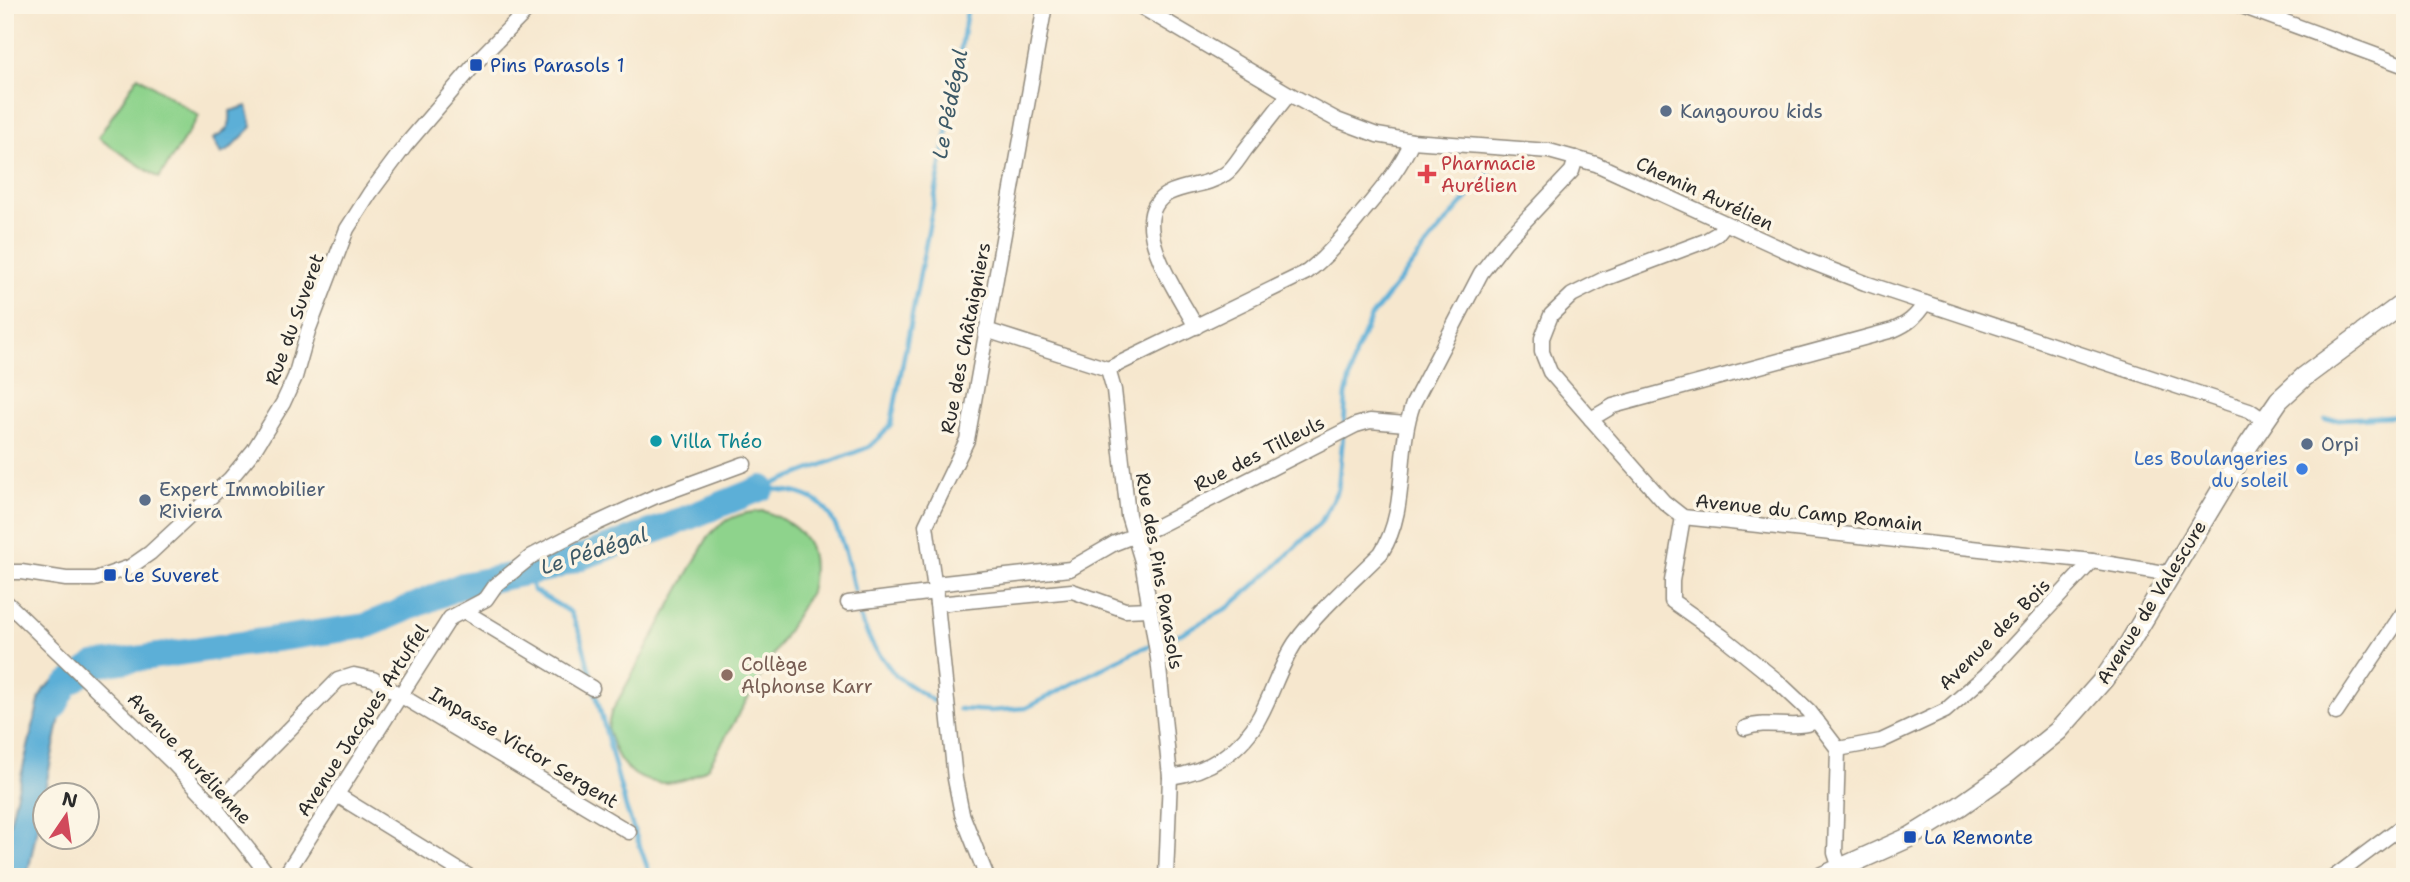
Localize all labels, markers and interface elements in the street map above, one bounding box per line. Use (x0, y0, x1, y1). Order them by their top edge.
water label: Le Pédégal (926, 47, 974, 161)
place label: Pins Parasols 1 (490, 53, 625, 78)
marker: Pins Parasols 1 (468, 57, 484, 73)
place label: Kangourou kids (1680, 99, 1823, 124)
marker: Kangourou kids (1658, 103, 1674, 119)
place label: Pharmacie Aurélien (1441, 151, 1536, 198)
street label: Chemin Aurélien (1632, 151, 1778, 236)
marker: Pharmacie Aurélien (1419, 166, 1435, 182)
street label: Rue des Châtaigniers (935, 240, 996, 436)
street label: Rue du Suveret (259, 250, 330, 388)
street label: Rue des Tilleuls (1190, 410, 1329, 497)
place label: Villa Théo (670, 429, 762, 454)
place label: Orpi (2321, 432, 2359, 457)
marker: Villa Théo (648, 433, 664, 449)
marker: Orpi (2299, 436, 2315, 452)
place label: Les Boulangeries du soleil (2134, 446, 2288, 493)
marker: Les Boulangeries du soleil (2294, 461, 2310, 477)
street label: Rue des Pins Parasols (1130, 471, 1189, 671)
place label: Expert Immobilier Riviera (159, 477, 325, 524)
street label: Avenue du Camp Romain (1694, 488, 1924, 537)
marker: Expert Immobilier Riviera (137, 492, 153, 508)
street label: Avenue de Valescure (2091, 515, 2212, 689)
water label: Le Pédégal (537, 520, 651, 582)
place label: Le Suveret (124, 563, 219, 588)
marker: Le Suveret (102, 567, 118, 583)
street label: Avenue des Bois (1933, 573, 2056, 696)
street label: Avenue Jacques Artuffel (291, 619, 434, 821)
place label: Collège Alphonse Karr (741, 652, 873, 699)
marker: Collège Alphonse Karr (719, 667, 735, 683)
street label: Impasse Victor Sergent (425, 681, 623, 814)
street label: Avenue Aurélienne (122, 687, 257, 830)
north arrow (32, 780, 102, 850)
text: N (60, 786, 80, 814)
place label: La Remonte (1924, 825, 2033, 850)
marker: La Remonte (1902, 829, 1918, 845)

